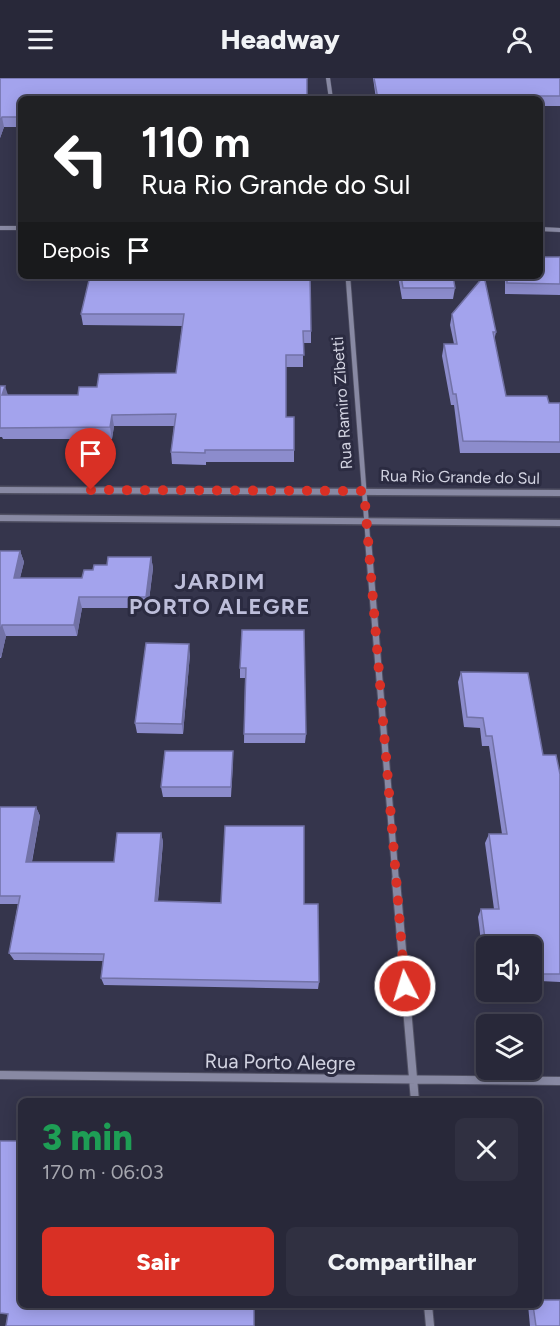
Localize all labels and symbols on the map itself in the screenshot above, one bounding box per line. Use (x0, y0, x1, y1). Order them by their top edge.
street label: Rua Ramiro Zibetti (328, 336, 356, 470)
pin (65, 428, 116, 490)
street label: Rua Rio Grande do Sul (380, 466, 540, 488)
district label: JARDIM PORTO ALEGRE (129, 568, 311, 620)
position arrow (373, 954, 437, 1018)
street label: Rua Porto Alegre (204, 1049, 356, 1075)

